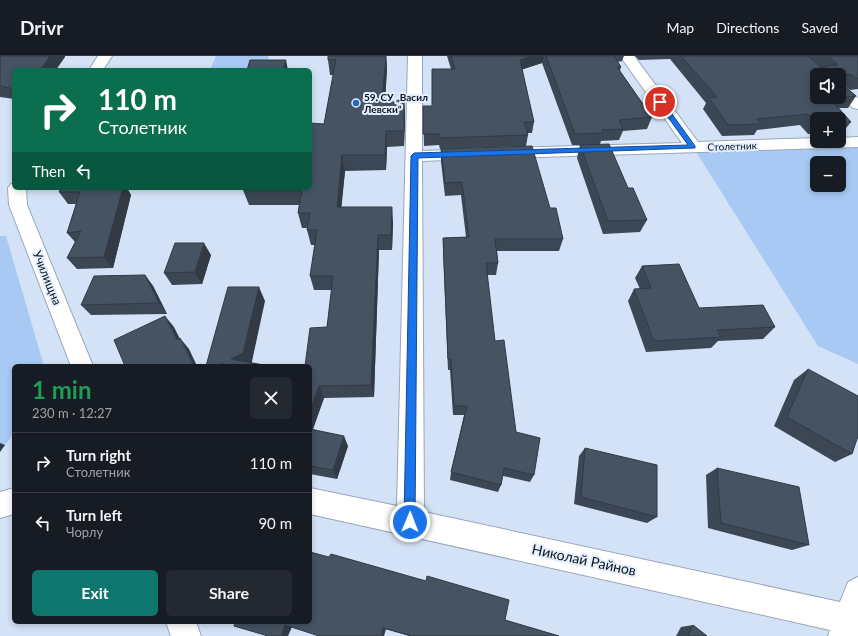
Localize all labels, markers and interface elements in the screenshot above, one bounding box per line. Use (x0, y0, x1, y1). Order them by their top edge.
text: Drivr (20, 16, 63, 39)
text: Map (667, 19, 694, 36)
text: Directions (716, 19, 779, 36)
text: Saved (801, 19, 838, 36)
map controls (810, 68, 846, 192)
button: sound (810, 68, 846, 104)
text: 110 m (98, 82, 177, 116)
icon: right (32, 84, 84, 136)
pin (643, 85, 677, 119)
place label: 59. СУ „Васил Левски“ (363, 91, 428, 115)
icon: arrive (649, 91, 671, 113)
marker: 59. СУ „Васил Левски“ (351, 98, 361, 108)
button: + (810, 112, 846, 148)
text: Столетник (98, 116, 187, 138)
street label: Столетник (707, 139, 758, 153)
button: − (810, 156, 846, 192)
icon: left (73, 160, 95, 182)
text: Then (32, 162, 65, 180)
street label: Училищна (30, 249, 65, 307)
text: 1 min (32, 375, 92, 404)
button: close (250, 377, 292, 419)
text: 230 m · 12:27 (32, 405, 112, 421)
text: Turn right (66, 446, 131, 464)
icon: right (32, 452, 54, 474)
text: 110 m (250, 454, 292, 472)
text: Столетник (66, 464, 130, 480)
position arrow (389, 501, 431, 543)
text: Turn left (66, 506, 122, 524)
icon: left (32, 512, 54, 534)
text: 90 m (258, 514, 292, 532)
text: Чорлу (66, 524, 103, 540)
street label: Николай Райнов (530, 540, 638, 579)
button: Exit (32, 570, 158, 616)
button: Share (166, 570, 292, 616)

